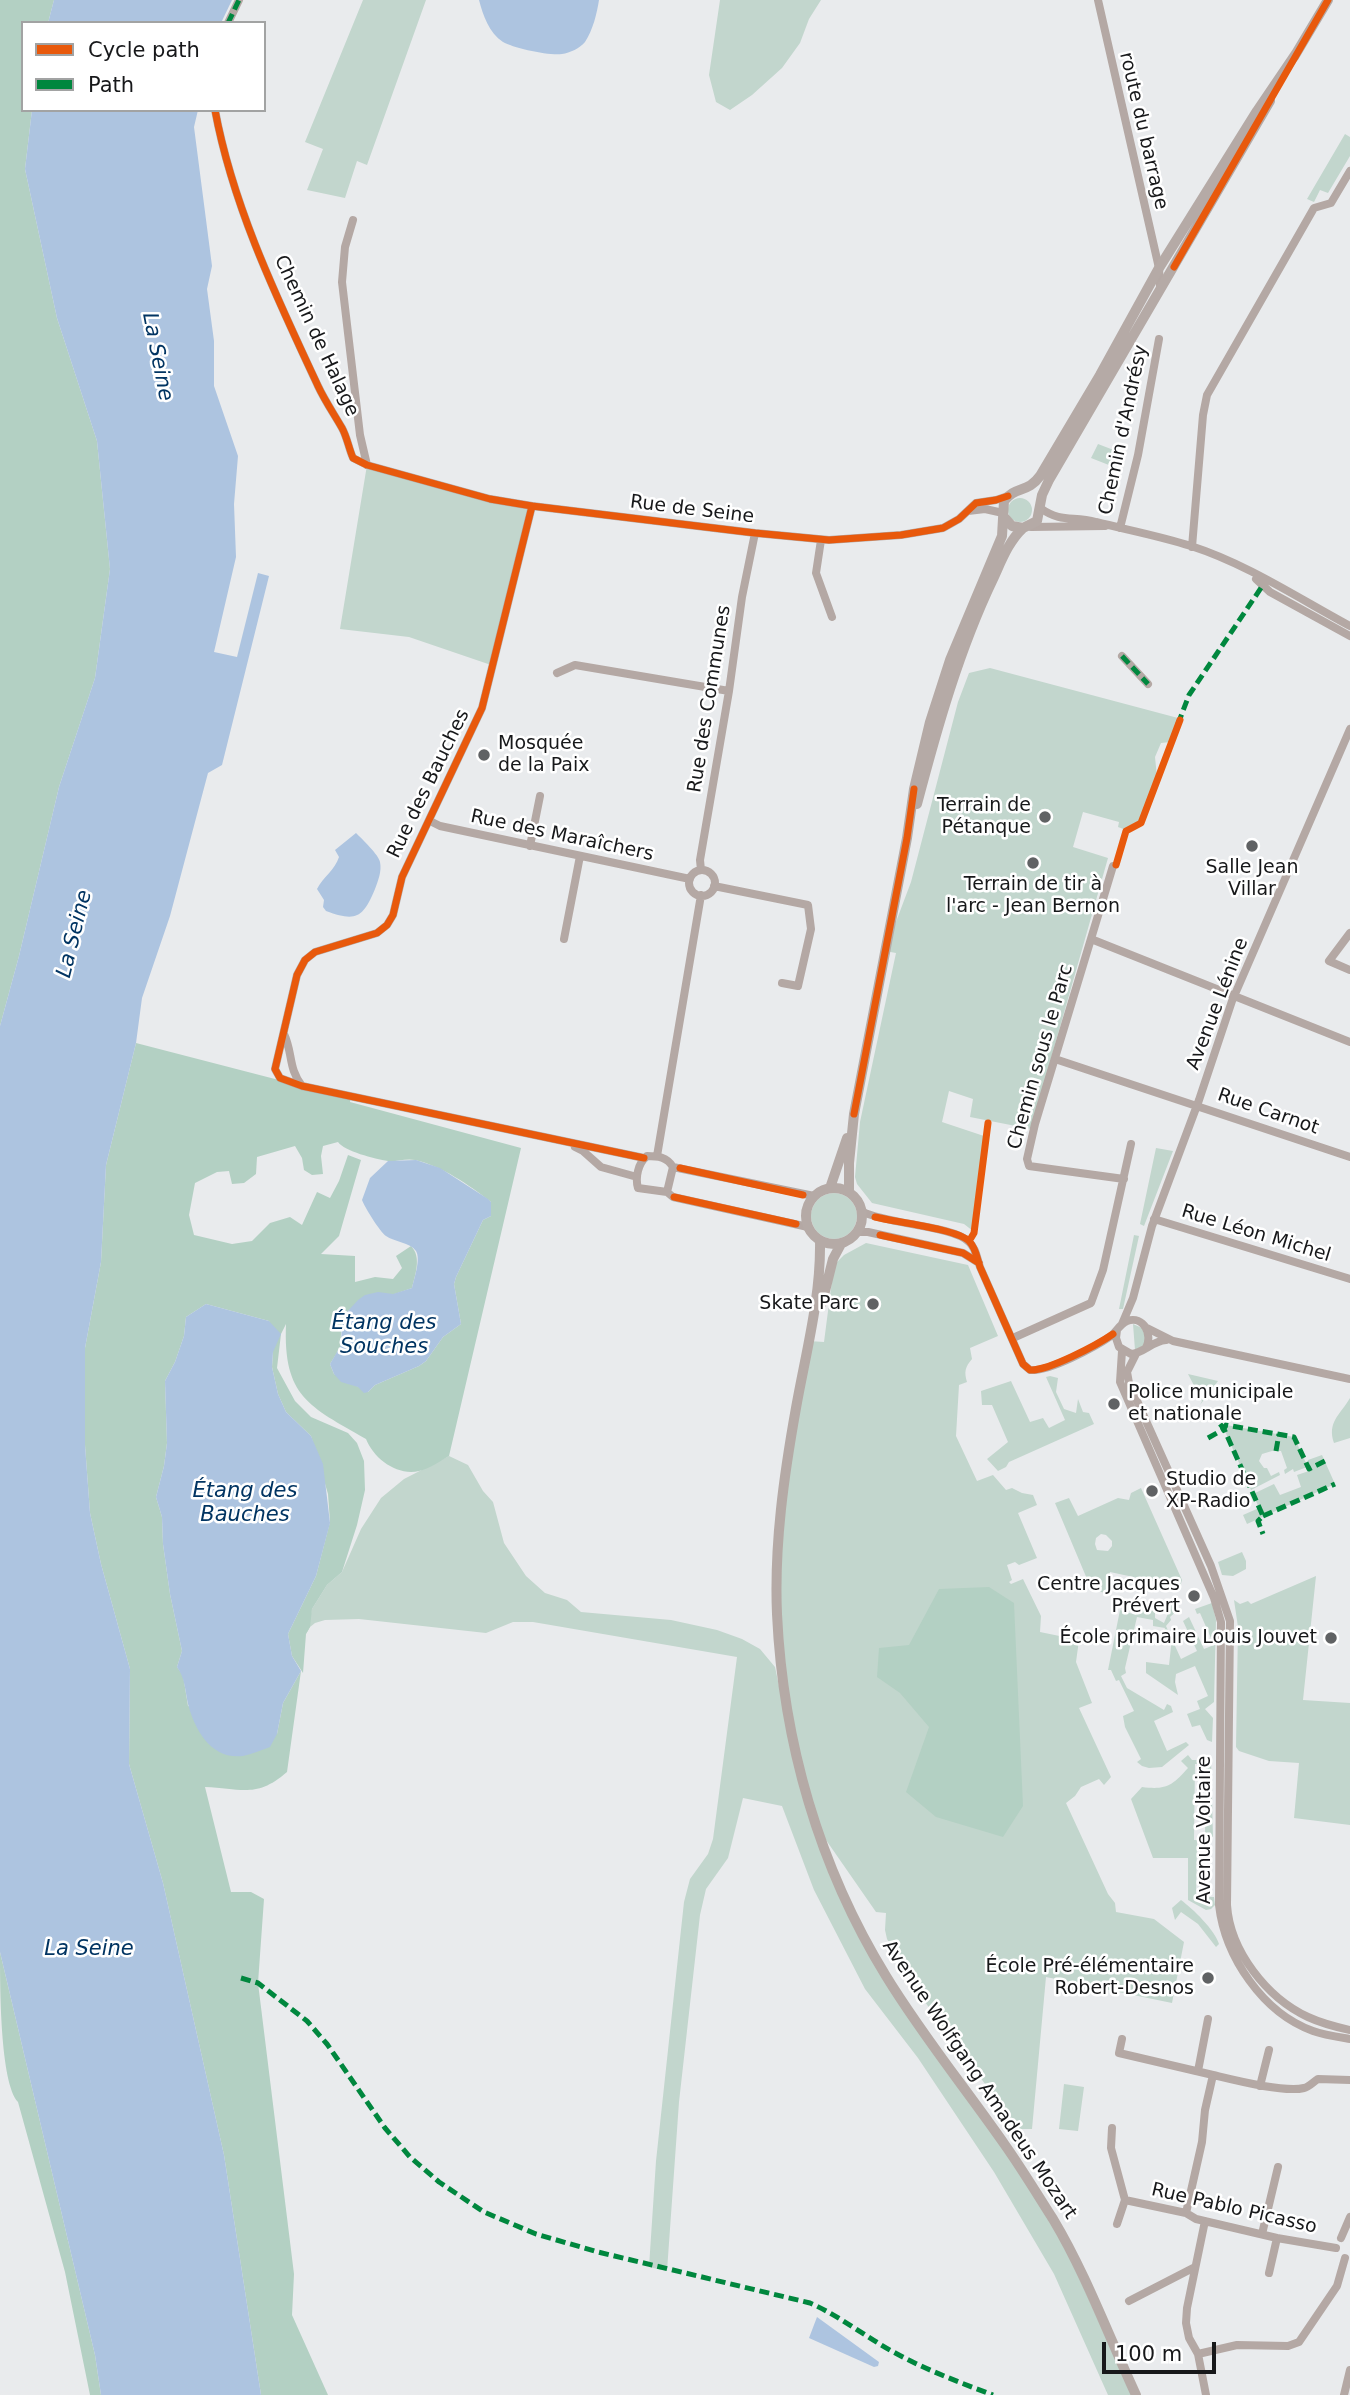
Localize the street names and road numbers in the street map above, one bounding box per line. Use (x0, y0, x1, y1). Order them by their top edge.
street label: route du barrage (1114, 50, 1172, 212)
street label: Chemin de Halage (269, 252, 363, 420)
street label: Chemin d'Andrésy (1095, 343, 1153, 517)
street label: Rue de Seine (629, 491, 755, 529)
street label: Rue des Communes (684, 604, 736, 794)
street label: Rue des Bauches (383, 706, 475, 862)
street label: Rue des Maraîchers (468, 805, 656, 867)
street label: Avenue Lénine (1182, 935, 1254, 1073)
street label: Chemin sous le Parc (1004, 962, 1078, 1152)
street label: Rue Carnot (1214, 1084, 1322, 1140)
street label: Rue Léon Michel (1179, 1200, 1333, 1268)
street label: Avenue Voltaire (1194, 1756, 1216, 1904)
street label: Avenue Wolfgang Amadeus Mozart (877, 1936, 1081, 2224)
street label: Rue Pablo Picasso (1149, 2179, 1319, 2239)

